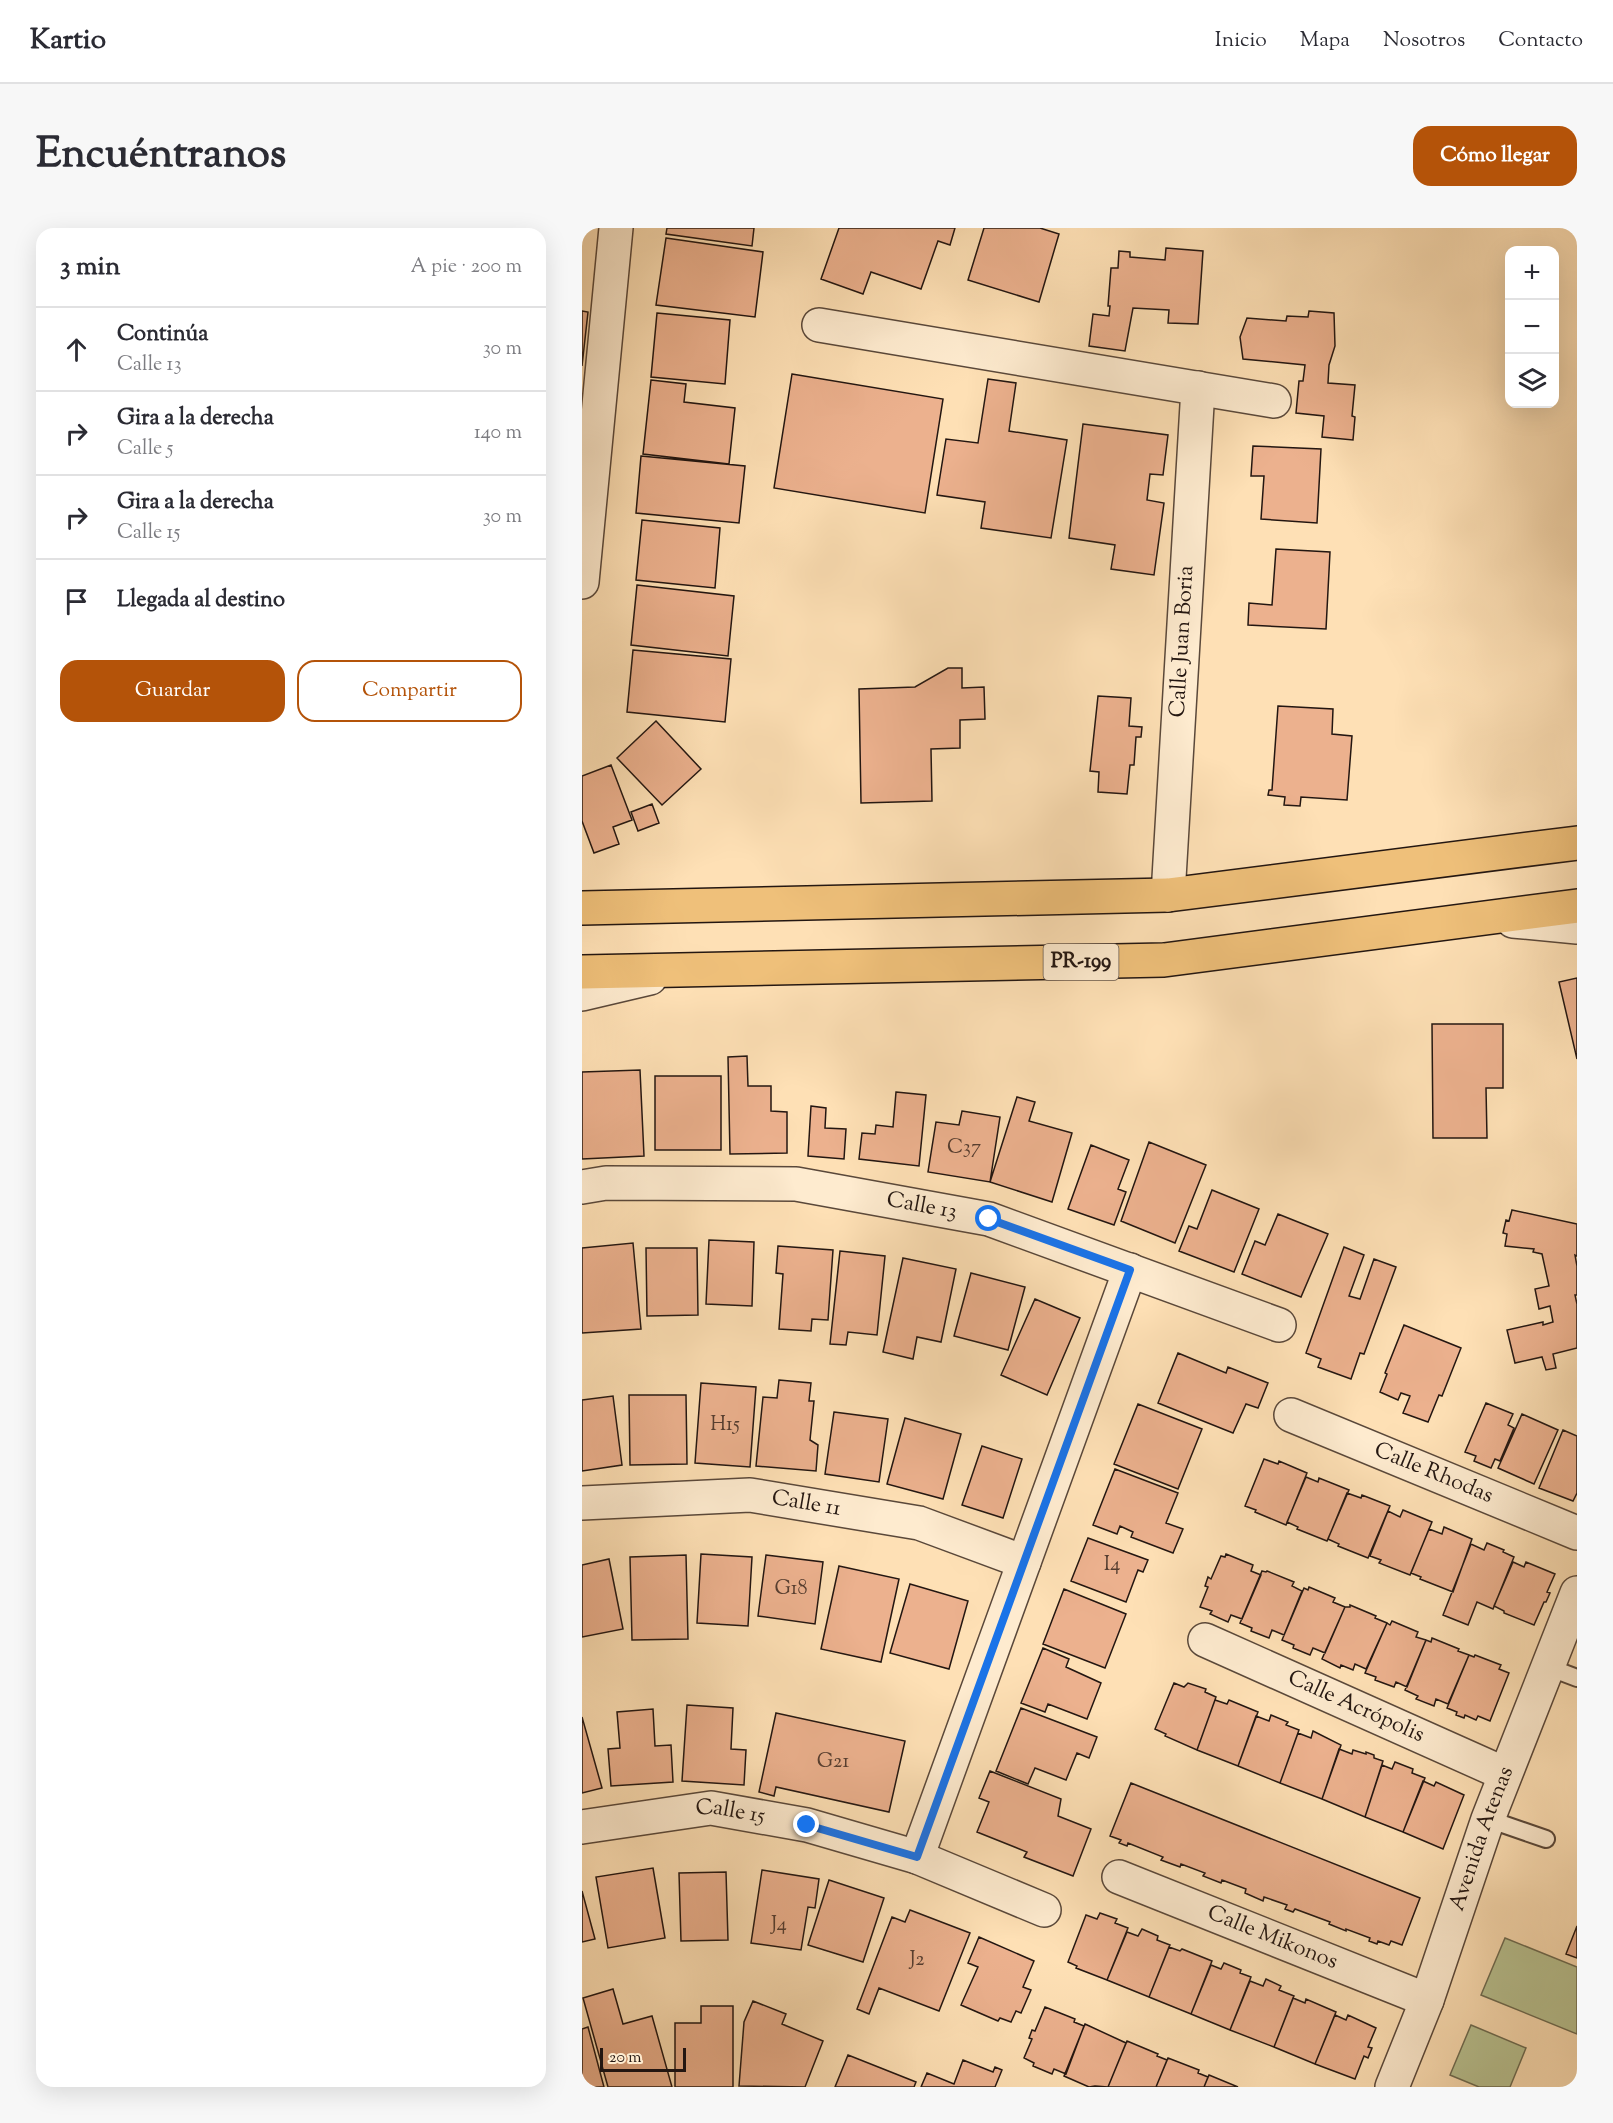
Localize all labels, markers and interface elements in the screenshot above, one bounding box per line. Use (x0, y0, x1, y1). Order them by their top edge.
text: Kartio (30, 21, 106, 61)
text: Inicio (1215, 26, 1267, 56)
text: Mapa (1300, 26, 1350, 56)
text: Nosotros (1383, 26, 1465, 56)
text: Contacto (1498, 26, 1583, 56)
text: Encuéntranos (36, 126, 286, 186)
button: Cómo llegar (1413, 126, 1577, 186)
map controls (1505, 246, 1559, 408)
button: + (1505, 246, 1559, 300)
text: 3 min (60, 249, 120, 286)
text: A pie · 200 m (411, 253, 522, 282)
button: − (1505, 300, 1559, 354)
text: Continúa (117, 319, 208, 351)
icon: ahead (60, 333, 93, 366)
text: 30 m (483, 335, 522, 364)
text: Calle 13 (117, 351, 181, 380)
button: layers (1505, 354, 1559, 408)
text: Gira a la derecha (117, 403, 274, 435)
icon: right (60, 417, 93, 450)
text: 140 m (474, 419, 522, 448)
text: Calle 5 (117, 435, 173, 464)
text: Gira a la derecha (117, 487, 274, 519)
icon: right (60, 501, 93, 534)
text: 30 m (483, 503, 522, 532)
text: Calle 15 (117, 519, 180, 548)
street label: Calle Juan Boria (1163, 565, 1203, 718)
icon: arrive (60, 585, 93, 618)
text: Llegada al destino (117, 585, 285, 617)
button: Guardar (60, 660, 285, 722)
button: Compartir (297, 660, 522, 722)
road number: PR-199 (1044, 944, 1118, 980)
house number: C37 (947, 1134, 981, 1163)
street label: Calle 13 (884, 1185, 959, 1229)
route start (975, 1205, 1001, 1231)
house number: H15 (710, 1411, 740, 1440)
street label: Calle Rhodas (1369, 1435, 1498, 1513)
street label: Calle 11 (769, 1483, 843, 1526)
house number: I4 (1104, 1551, 1120, 1580)
house number: G18 (774, 1575, 808, 1604)
street label: Calle Acrópolis (1282, 1663, 1429, 1752)
house number: G21 (817, 1748, 849, 1777)
street label: Avenida Atenas (1442, 1762, 1523, 1916)
street label: Calle 15 (694, 1792, 768, 1833)
route end (793, 1811, 819, 1837)
street label: Calle Mikonos (1202, 1898, 1342, 1979)
house number: J4 (770, 1911, 787, 1940)
house number: J2 (908, 1946, 925, 1975)
scale bar (600, 2045, 686, 2072)
text: 20 m (609, 2047, 642, 2070)

